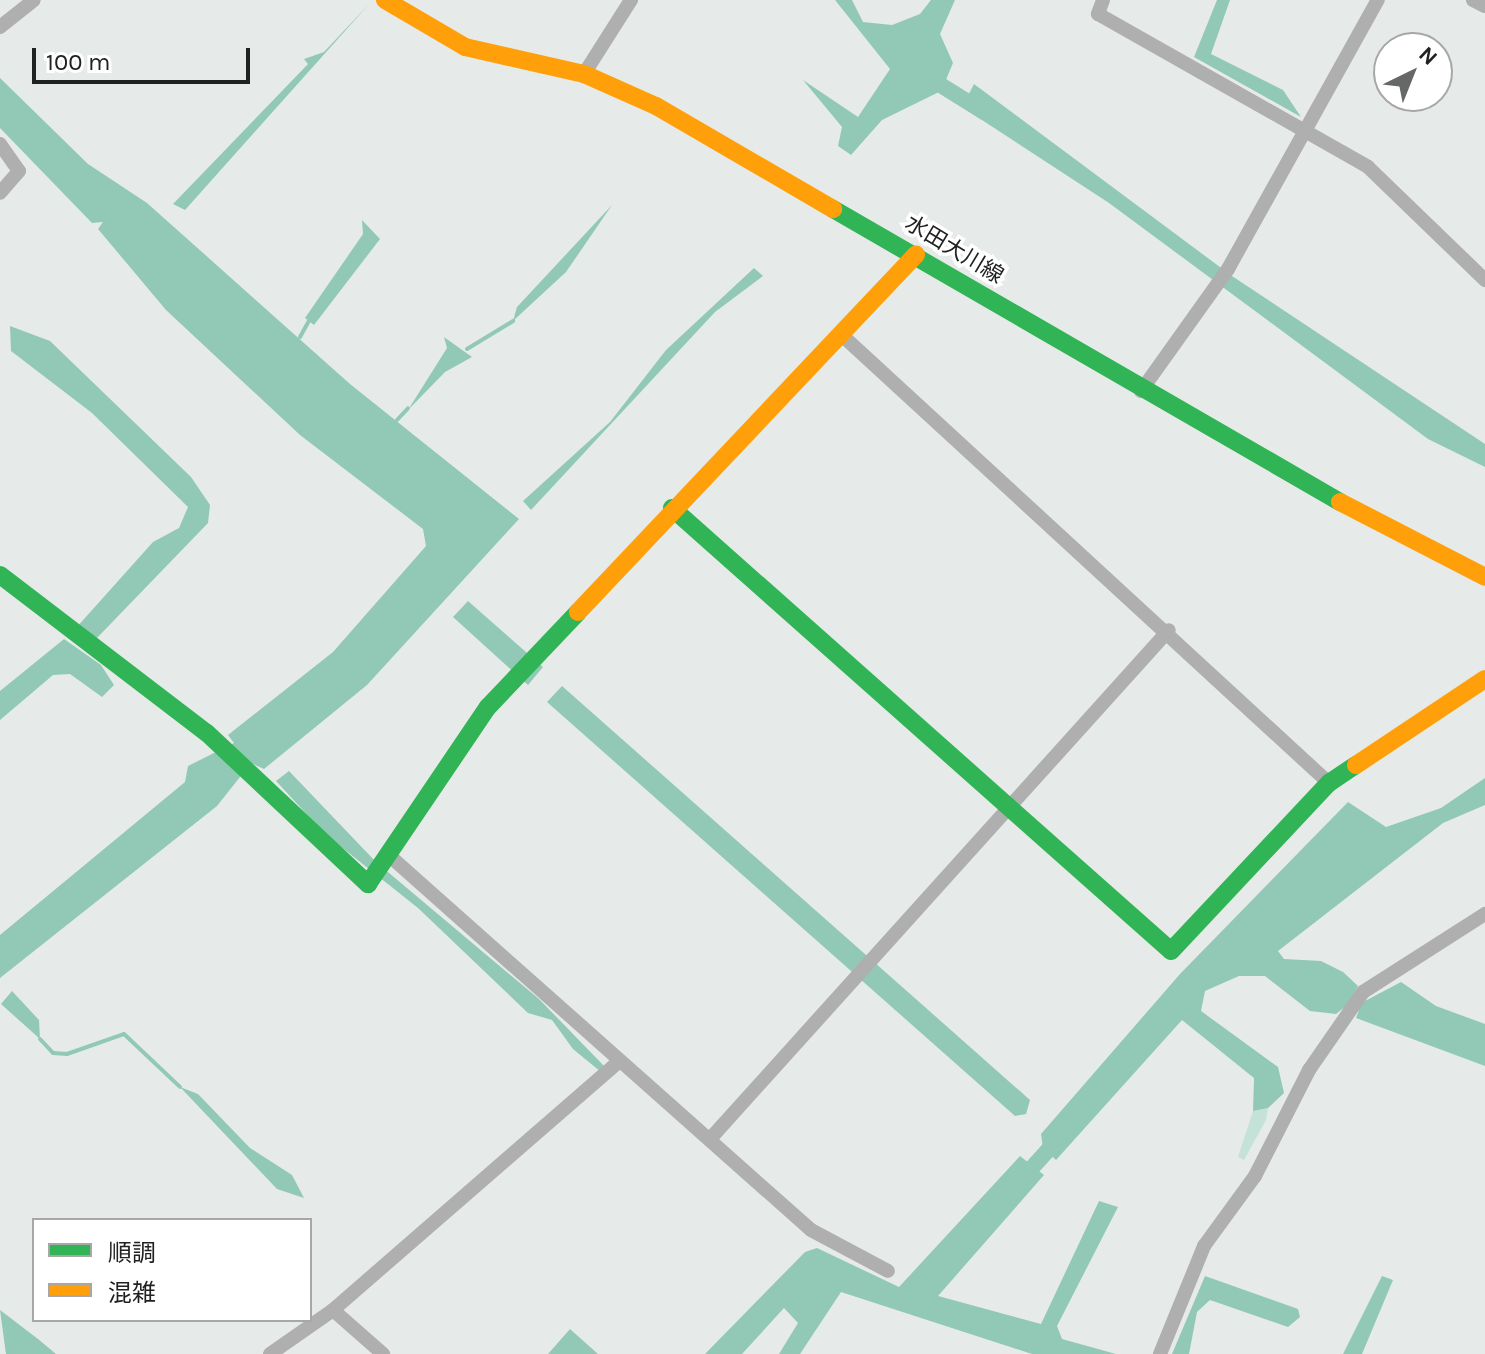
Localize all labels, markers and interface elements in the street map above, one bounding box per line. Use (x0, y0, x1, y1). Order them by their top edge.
scale bar (36, 32, 254, 82)
north arrow (1373, 32, 1453, 112)
text: N (1413, 41, 1443, 71)
text: 100 m (46, 48, 111, 76)
street label: 水田大川線 (900, 210, 1008, 290)
legend (32, 1218, 312, 1322)
text: 順調 (108, 1239, 156, 1267)
text: 混雑 (108, 1279, 156, 1307)

